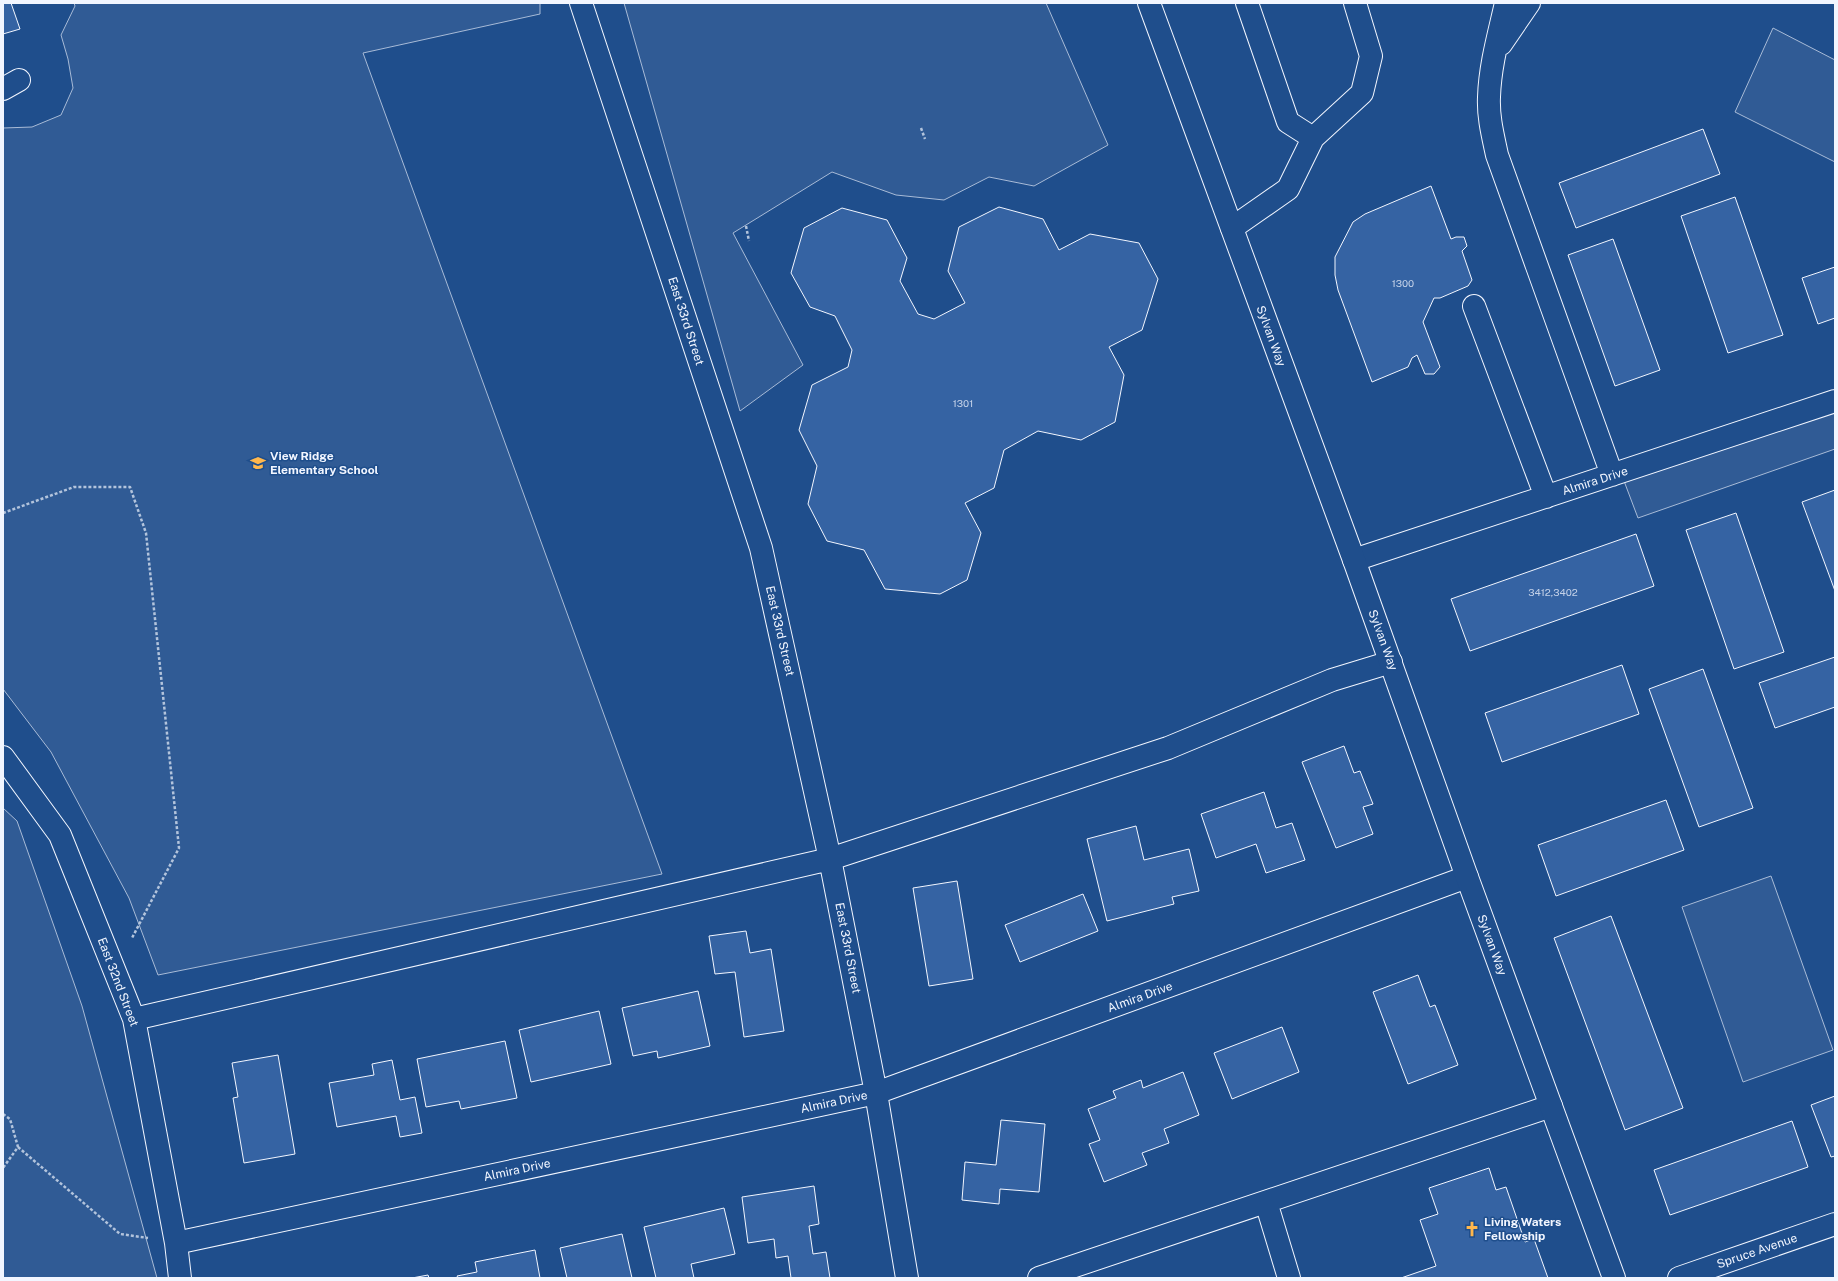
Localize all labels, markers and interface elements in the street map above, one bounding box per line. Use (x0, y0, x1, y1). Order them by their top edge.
street label: East 33rd Street (665, 275, 707, 367)
house number: 1300 (1392, 277, 1414, 289)
street label: Sylvan Way (1254, 304, 1289, 369)
house number: 1301 (953, 397, 973, 409)
place label: View Ridge Elementary School (270, 449, 379, 477)
school or university icon: View Ridge Elementary School (249, 454, 267, 472)
street label: Almira Drive (1560, 464, 1630, 498)
street label: East 33rd Street (763, 584, 797, 678)
house number: 3412,3402 (1528, 586, 1578, 598)
street label: Sylvan Way (1366, 608, 1401, 673)
street label: East 33rd Street (832, 901, 864, 995)
street label: Sylvan Way (1475, 913, 1510, 978)
street label: East 32nd Street (95, 936, 142, 1029)
street label: Almira Drive (1106, 979, 1175, 1015)
street label: Almira Drive (799, 1088, 869, 1116)
street label: Almira Drive (482, 1156, 552, 1184)
place label: Living Waters Fellowship (1484, 1215, 1561, 1243)
church icon: Living Waters Fellowship (1463, 1220, 1481, 1238)
street label: Spruce Avenue (1715, 1231, 1799, 1271)

